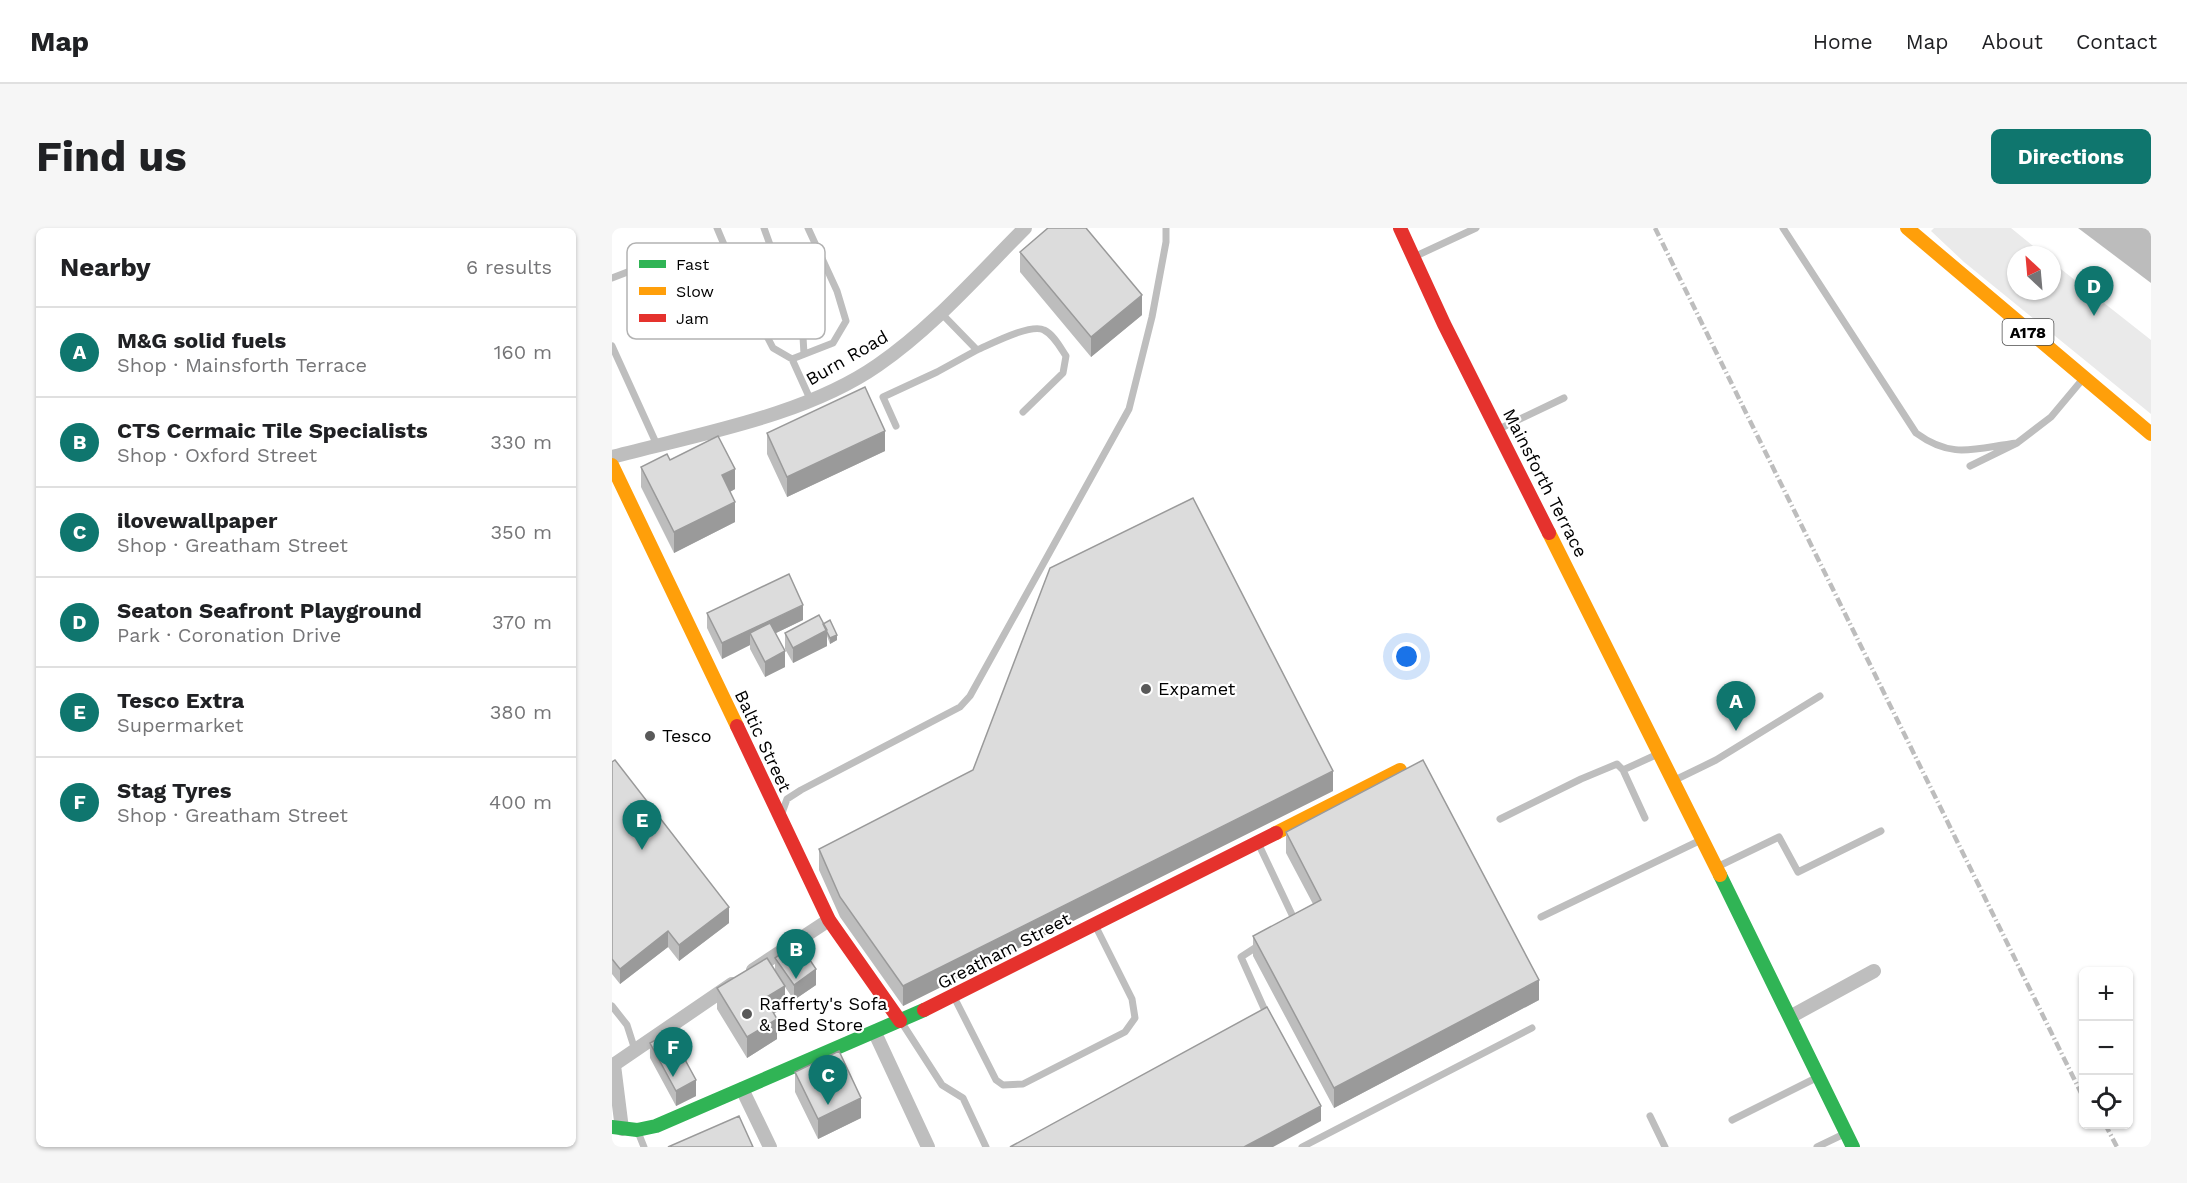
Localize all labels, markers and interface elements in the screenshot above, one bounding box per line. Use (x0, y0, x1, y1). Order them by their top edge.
text: Map (30, 25, 89, 58)
text: Home (1813, 29, 1873, 54)
text: Map (1906, 29, 1949, 54)
text: About (1982, 29, 2043, 54)
text: Contact (2076, 29, 2157, 54)
button: Directions (1991, 129, 2151, 184)
text: Find us (36, 132, 187, 181)
legend (627, 243, 825, 339)
north arrow (2007, 246, 2061, 300)
text: Nearby (60, 252, 151, 282)
text: 6 results (466, 255, 552, 279)
text: Fast (676, 255, 709, 274)
pin: D (2074, 266, 2114, 316)
text: Slow (676, 282, 714, 301)
text: Jam (676, 309, 709, 328)
road number: A178 (2002, 319, 2054, 345)
street label: Burn Road (802, 326, 892, 390)
text: M&G solid fuels (117, 328, 286, 353)
text: A (73, 340, 86, 364)
text: 160 m (494, 340, 552, 364)
text: Shop · Mainsforth Terrace (117, 353, 367, 377)
street label: Mainsforth Terrace (1499, 405, 1592, 561)
text: CTS Cermaic Tile Specialists (117, 418, 428, 443)
text: B (73, 430, 86, 454)
text: 330 m (490, 430, 552, 454)
text: Shop · Oxford Street (117, 443, 317, 467)
text: ilovewallpaper (117, 508, 277, 533)
text: C (73, 520, 86, 544)
text: 350 m (490, 520, 552, 544)
text: Shop · Greatham Street (117, 533, 348, 557)
text: Seaton Seafront Playground (117, 598, 422, 623)
text: D (72, 610, 87, 634)
text: 370 m (492, 610, 552, 634)
text: Park · Coronation Drive (117, 623, 341, 647)
your location (1392, 642, 1421, 671)
place label: Expamet (1158, 678, 1236, 699)
marker: Expamet (1139, 682, 1153, 696)
pin: A (1716, 682, 1756, 731)
street label: Baltic Street (731, 687, 796, 795)
text: Tesco Extra (117, 688, 244, 713)
text: E (73, 700, 86, 724)
text: 380 m (490, 700, 552, 724)
text: Supermarket (117, 713, 243, 737)
place label: Tesco (662, 725, 712, 746)
marker: Tesco (643, 729, 657, 743)
text: Stag Tyres (117, 778, 231, 803)
text: F (73, 790, 86, 814)
text: 400 m (489, 790, 552, 814)
pin: E (622, 800, 662, 850)
text: Shop · Greatham Street (117, 803, 348, 827)
street label: Greatham Street (934, 908, 1074, 993)
pin: B (776, 930, 816, 979)
map controls (2079, 967, 2133, 1129)
button: + (2079, 967, 2133, 1021)
place label: Rafferty's Sofa & Bed Store (759, 993, 887, 1035)
marker: Rafferty's Sofa & Bed Store (740, 1007, 754, 1021)
button: − (2079, 1021, 2133, 1075)
pin: F (654, 1028, 692, 1077)
pin: C (808, 1056, 848, 1105)
button: locate (2079, 1075, 2133, 1129)

